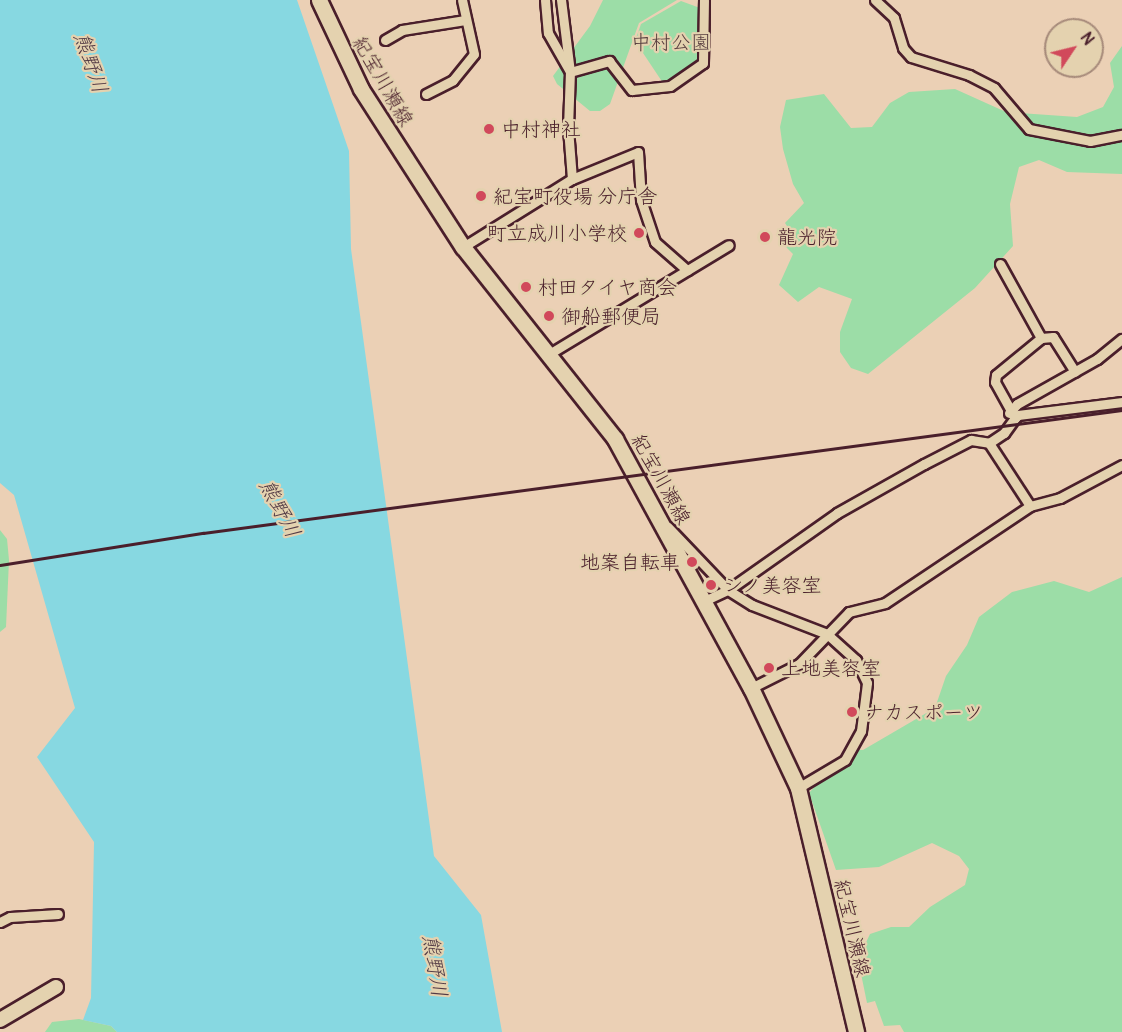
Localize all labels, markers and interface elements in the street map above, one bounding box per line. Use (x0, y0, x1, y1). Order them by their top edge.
north arrow (1044, 18, 1104, 78)
water label: 熊野川 (68, 29, 112, 97)
text: N (1076, 29, 1098, 49)
park label: 中村公園 (631, 30, 711, 54)
street label: 紀宝川瀬線 (348, 32, 418, 130)
place label: 中村神社 (501, 117, 581, 141)
marker: 中村神社 (482, 122, 496, 136)
place label: 紀宝町役場 分庁舎 (493, 184, 657, 208)
marker: 紀宝町役場 分庁舎 (474, 189, 488, 203)
place label: 町立成川小学校 (487, 221, 627, 245)
place label: 龍光院 (777, 225, 837, 249)
marker: 町立成川小学校 (632, 226, 646, 240)
marker: 龍光院 (758, 230, 772, 244)
place label: 村田タイヤ商会 (538, 275, 678, 299)
marker: 村田タイヤ商会 (519, 280, 533, 294)
place label: 御船郵便局 (561, 304, 661, 328)
marker: 御船郵便局 (542, 309, 556, 323)
street label: 紀宝川瀬線 (626, 429, 696, 529)
water label: 熊野川 (253, 475, 305, 543)
place label: 地案自転車 (580, 550, 680, 574)
marker: 地案自転車 (685, 555, 699, 569)
place label: シノ美容室 (723, 573, 823, 597)
marker: シノ美容室 (704, 578, 718, 592)
place label: 上地美容室 (781, 656, 881, 680)
marker: 上地美容室 (762, 661, 776, 675)
place label: ナカスポーツ (864, 700, 984, 724)
marker: ナカスポーツ (845, 705, 859, 719)
street label: 紀宝川瀬線 (829, 877, 875, 979)
water label: 熊野川 (417, 933, 451, 999)

